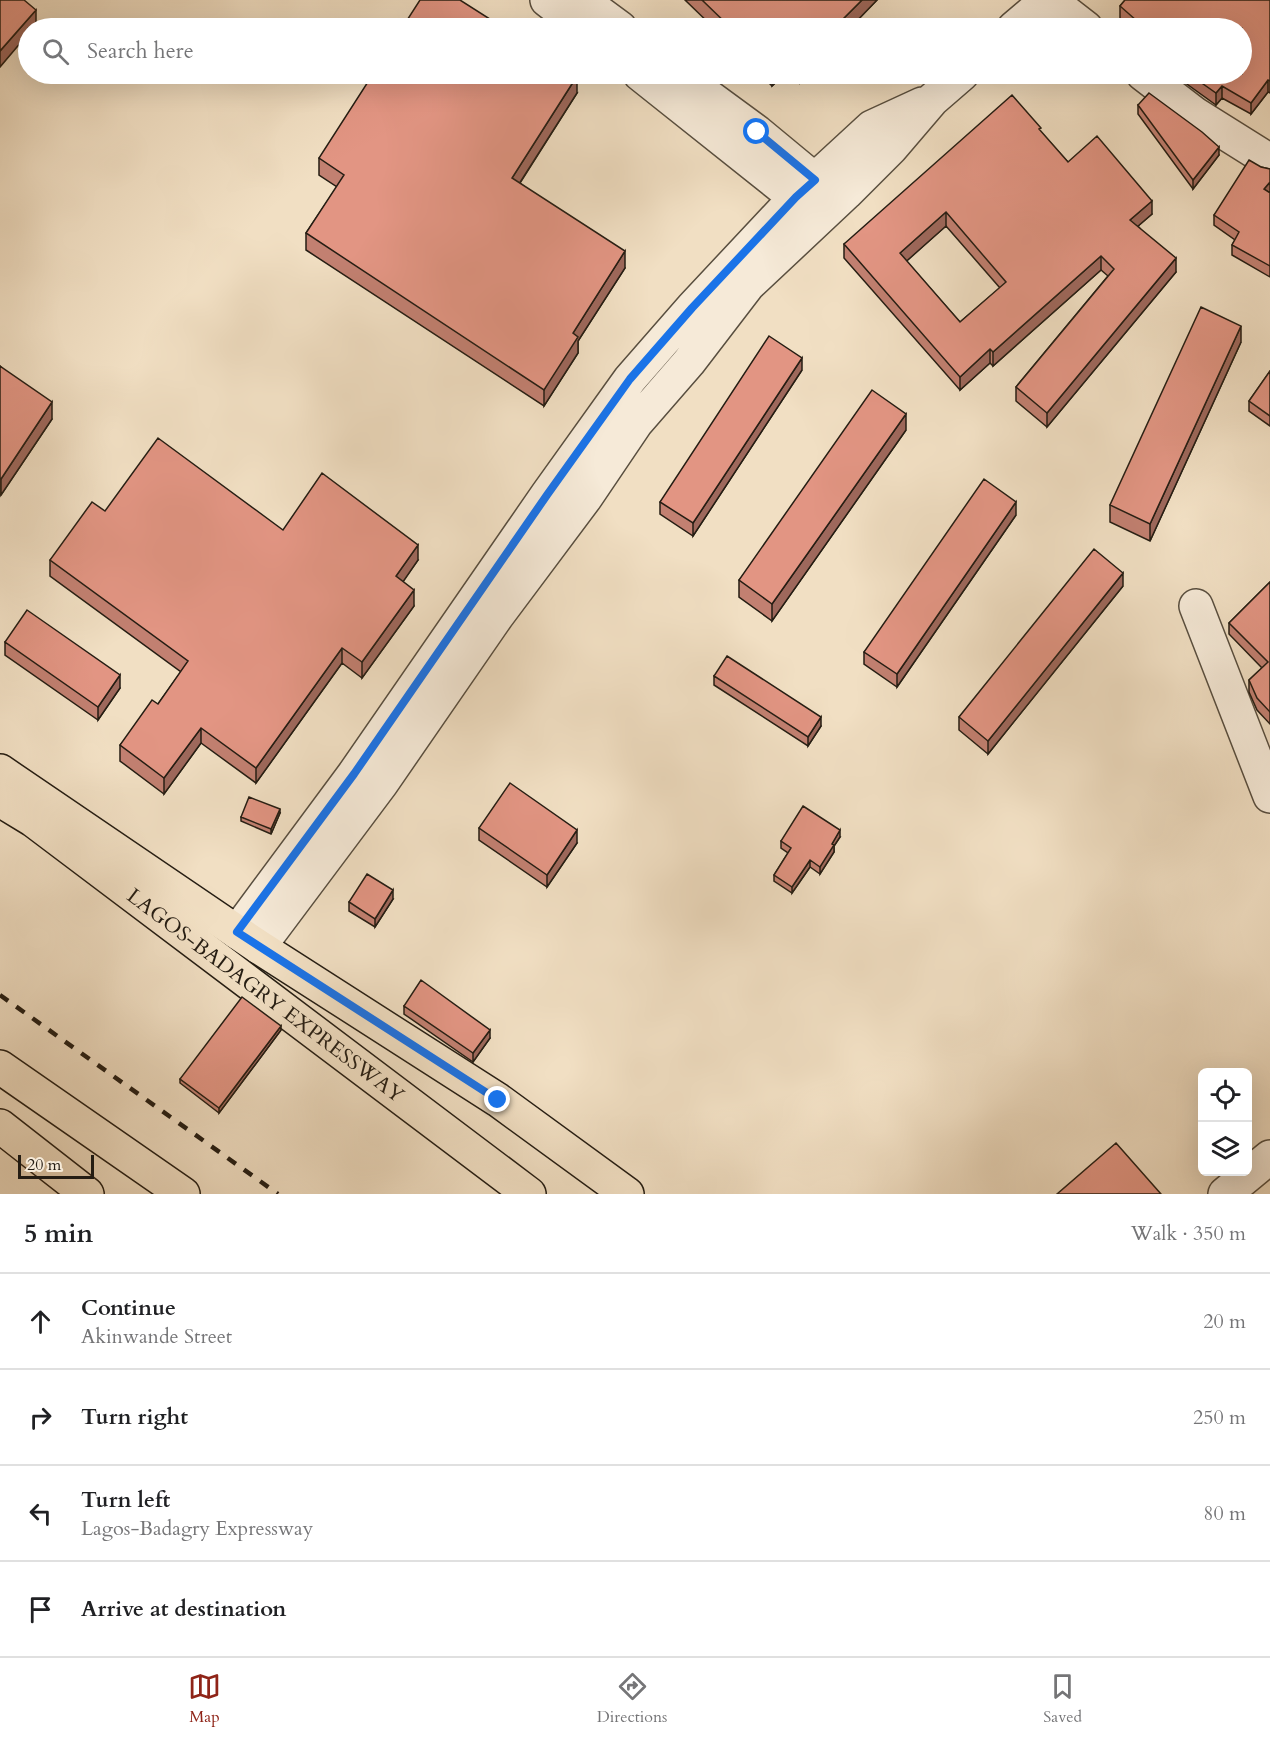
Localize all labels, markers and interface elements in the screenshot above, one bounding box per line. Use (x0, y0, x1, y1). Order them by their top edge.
search box (18, 18, 1252, 84)
icon: search (39, 35, 72, 68)
text: Search here (87, 36, 194, 66)
route start (743, 118, 769, 144)
street label: LAGOS-BADAGRY EXPRESSWAY (121, 882, 410, 1110)
map controls (1198, 1068, 1252, 1176)
button: locate (1198, 1068, 1252, 1122)
route end (484, 1086, 510, 1112)
button: layers (1198, 1122, 1252, 1176)
scale bar (18, 1152, 94, 1180)
text: 20 m (27, 1154, 61, 1176)
text: 5 min (24, 1216, 93, 1251)
text: Walk · 350 m (1131, 1220, 1246, 1247)
text: Continue (81, 1293, 176, 1323)
icon: ahead (24, 1305, 57, 1338)
text: 20 m (1203, 1308, 1246, 1335)
text: Akinwande Street (81, 1323, 232, 1350)
icon: right (24, 1401, 57, 1434)
text: Turn right (81, 1402, 188, 1432)
text: 250 m (1193, 1404, 1246, 1431)
text: Turn left (81, 1485, 170, 1515)
icon: left (24, 1497, 57, 1530)
text: 80 m (1203, 1500, 1246, 1527)
text: Lagos-Badagry Expressway (81, 1515, 313, 1542)
icon: arrive (24, 1593, 57, 1626)
text: Arrive at destination (81, 1594, 286, 1624)
tab: Map (188, 1670, 221, 1728)
tab: Directions (597, 1670, 667, 1728)
tab: Saved (1043, 1670, 1082, 1728)

